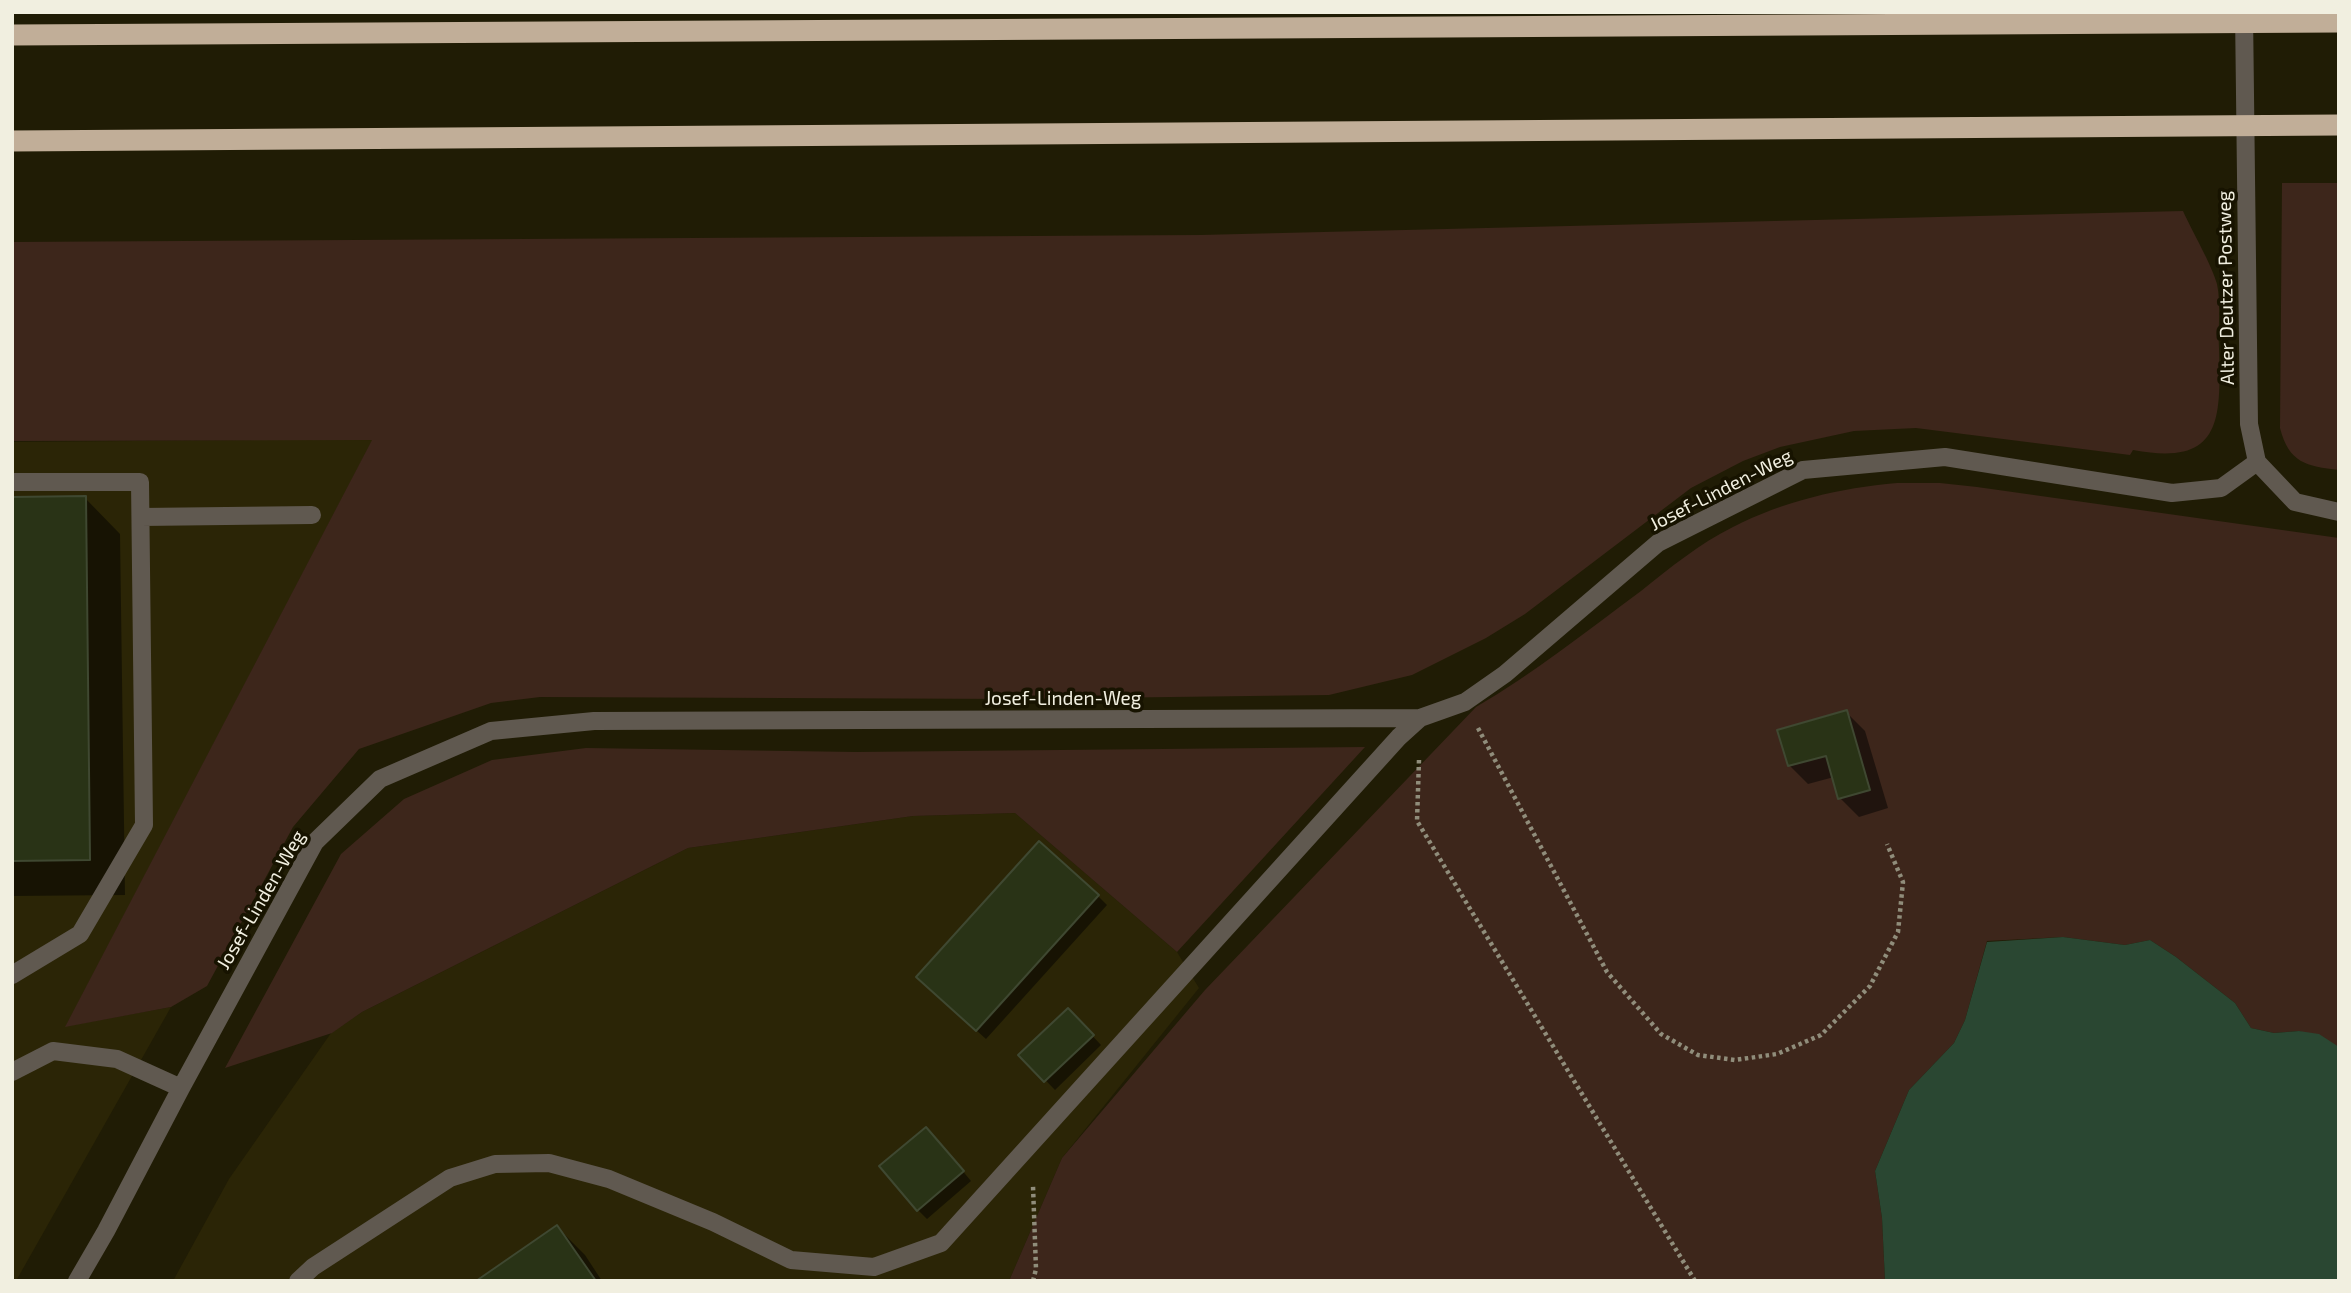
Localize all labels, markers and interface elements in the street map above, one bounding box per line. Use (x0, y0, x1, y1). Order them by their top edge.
street label: Alter Deutzer Postweg (2213, 191, 2239, 385)
street label: Josef-Linden-Weg (1646, 444, 1796, 536)
street label: Josef-Linden-Weg (985, 688, 1141, 710)
street label: Josef-Linden-Weg (212, 826, 310, 974)

